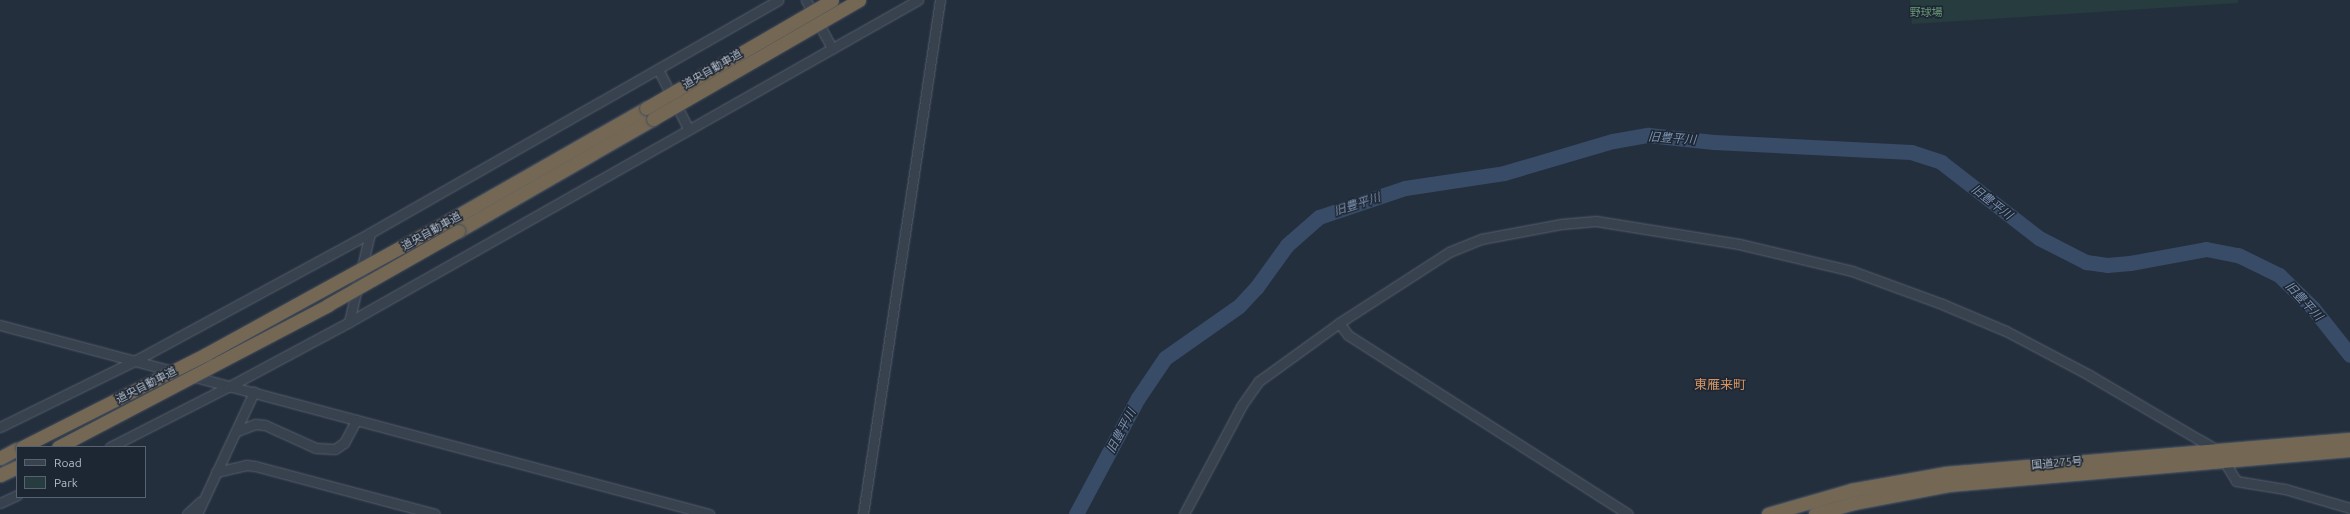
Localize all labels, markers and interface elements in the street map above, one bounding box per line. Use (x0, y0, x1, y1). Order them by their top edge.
park label: 野球場 (1910, 5, 1942, 19)
street label: 道央自動車道 (680, 47, 744, 91)
water label: 旧豊平川 (1648, 129, 1696, 147)
water label: 旧豊平川 (1969, 182, 2015, 222)
water label: 旧豊平川 (1332, 190, 1382, 218)
street label: 道央自動車道 (399, 209, 463, 253)
water label: 旧豊平川 (2282, 279, 2326, 323)
street label: 道央自動車道 (114, 364, 178, 406)
district label: 東雁来町 (1694, 376, 1746, 392)
water label: 旧豊平川 (1103, 406, 1139, 456)
legend (16, 446, 146, 498)
street label: 国道275号 (2031, 454, 2083, 472)
text: Road (54, 456, 82, 469)
text: Park (54, 476, 78, 489)

